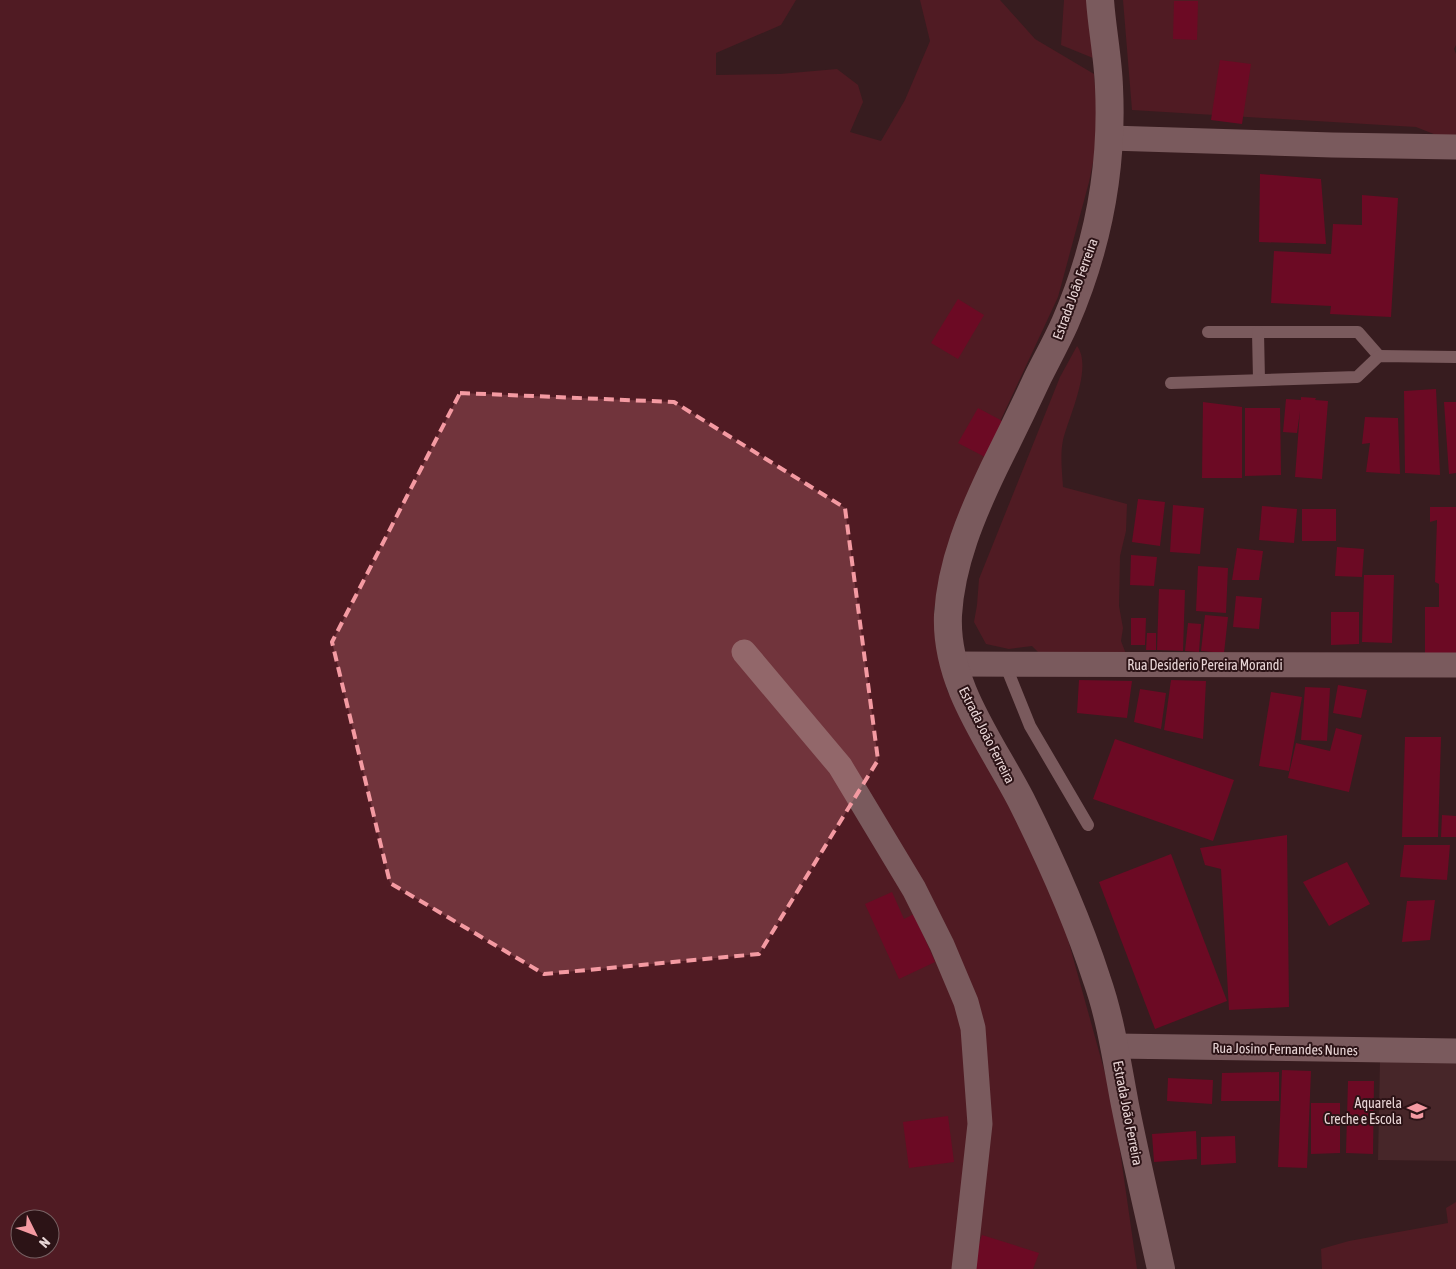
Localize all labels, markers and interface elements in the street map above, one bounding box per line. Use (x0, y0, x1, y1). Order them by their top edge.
street label: Estrada João Ferreira (1049, 236, 1101, 342)
street label: Rua Desiderio Pereira Morandi (1127, 657, 1283, 673)
street label: Estrada João Ferreira (956, 684, 1018, 786)
street label: Rua Josino Fernandes Nunes (1212, 1040, 1358, 1058)
street label: Estrada João Ferreira (1110, 1059, 1146, 1167)
place label: Aquarela Creche e Escola (1324, 1095, 1402, 1127)
school or university icon: Aquarela Creche e Escola (1406, 1100, 1428, 1122)
north arrow (10, 1209, 60, 1259)
text: N (36, 1234, 53, 1251)

